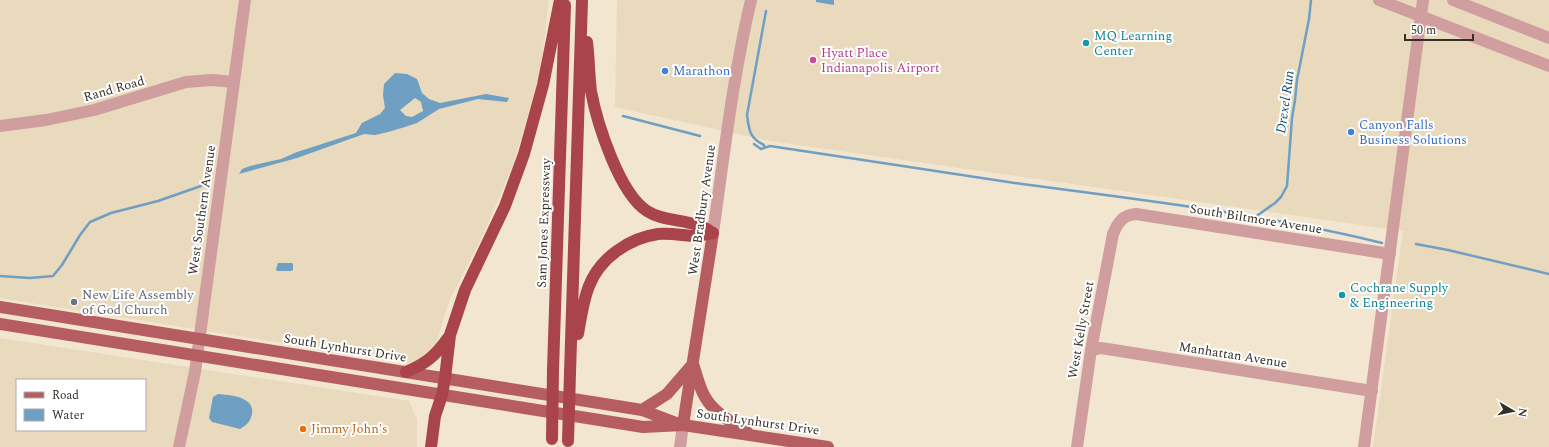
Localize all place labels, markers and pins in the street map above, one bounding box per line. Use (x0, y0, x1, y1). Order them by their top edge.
place label: MQ Learning Center (1094, 26, 1172, 61)
marker: MQ Learning Center (1081, 38, 1091, 48)
place label: Hyatt Place Indianapolis Airport (821, 43, 940, 78)
marker: Hyatt Place Indianapolis Airport (808, 55, 818, 65)
place label: Marathon (673, 61, 731, 81)
marker: Marathon (660, 66, 670, 76)
place label: Canyon Falls Business Solutions (1359, 115, 1467, 150)
marker: Canyon Falls Business Solutions (1346, 127, 1356, 137)
place label: Cochrane Supply & Engineering (1350, 278, 1449, 313)
place label: New Life Assembly of God Church (82, 285, 194, 320)
marker: Cochrane Supply & Engineering (1337, 290, 1347, 300)
marker: New Life Assembly of God Church (69, 297, 79, 307)
place label: Jimmy John's (311, 419, 388, 439)
marker: Jimmy John's (298, 424, 308, 434)

